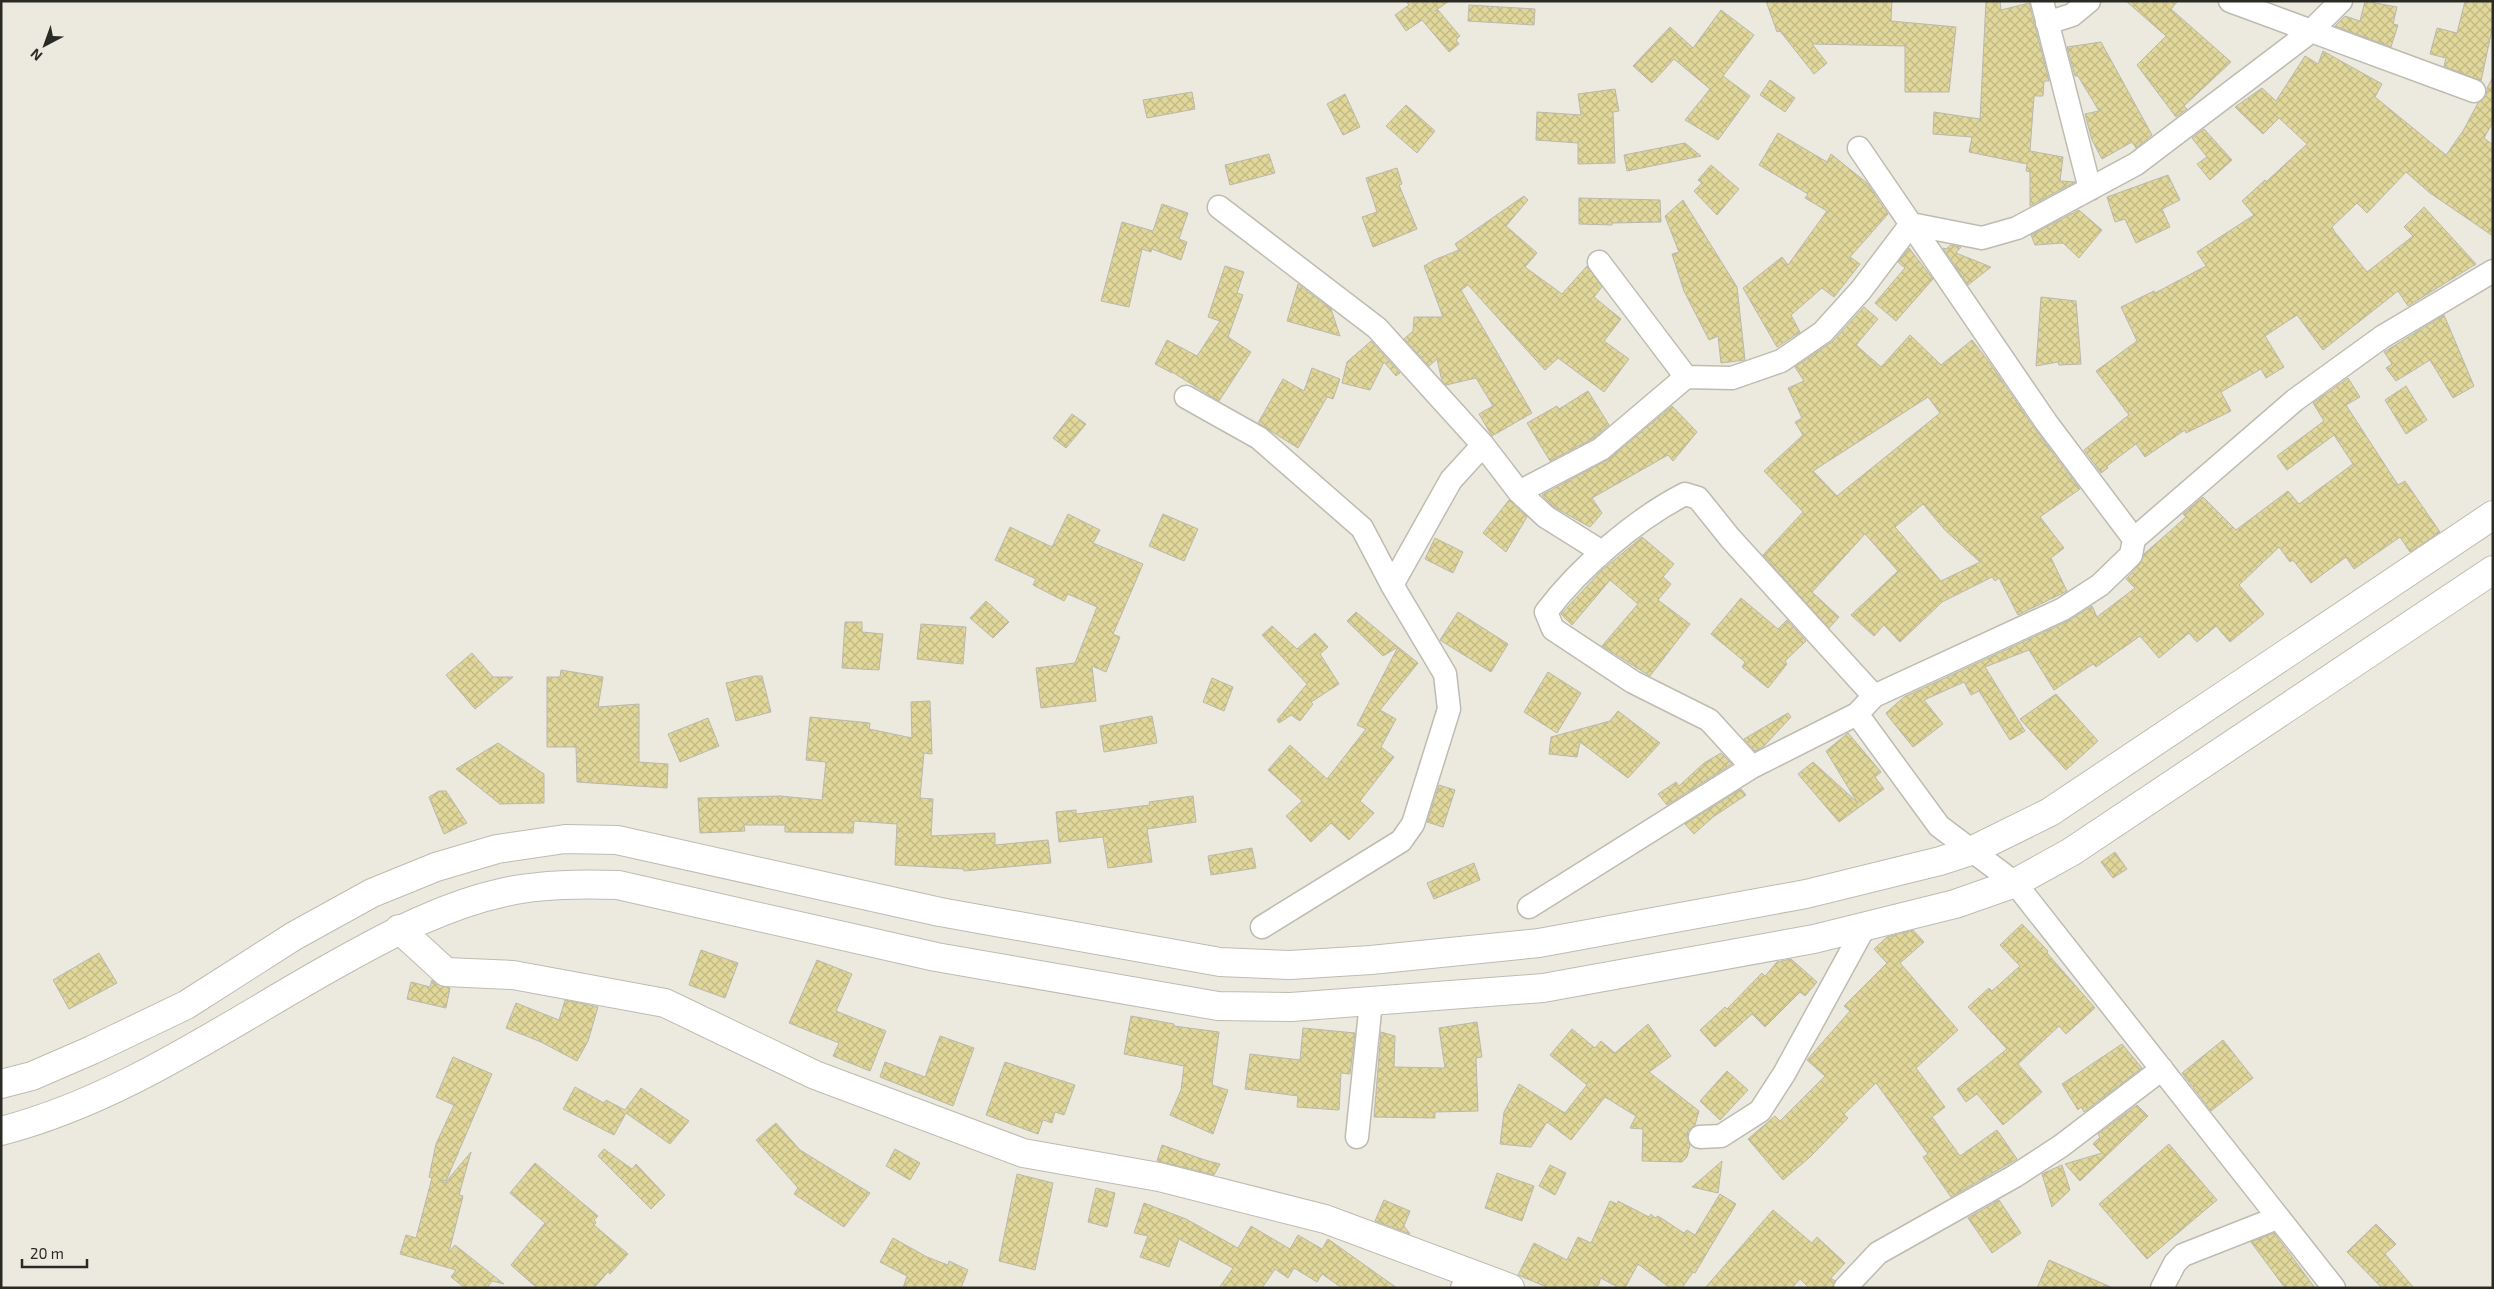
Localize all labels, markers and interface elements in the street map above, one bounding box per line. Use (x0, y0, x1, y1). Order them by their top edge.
north arrow (20, 20, 70, 70)
text: N (27, 45, 46, 65)
scale bar (22, 1236, 88, 1268)
text: 20 m (30, 1244, 64, 1262)

